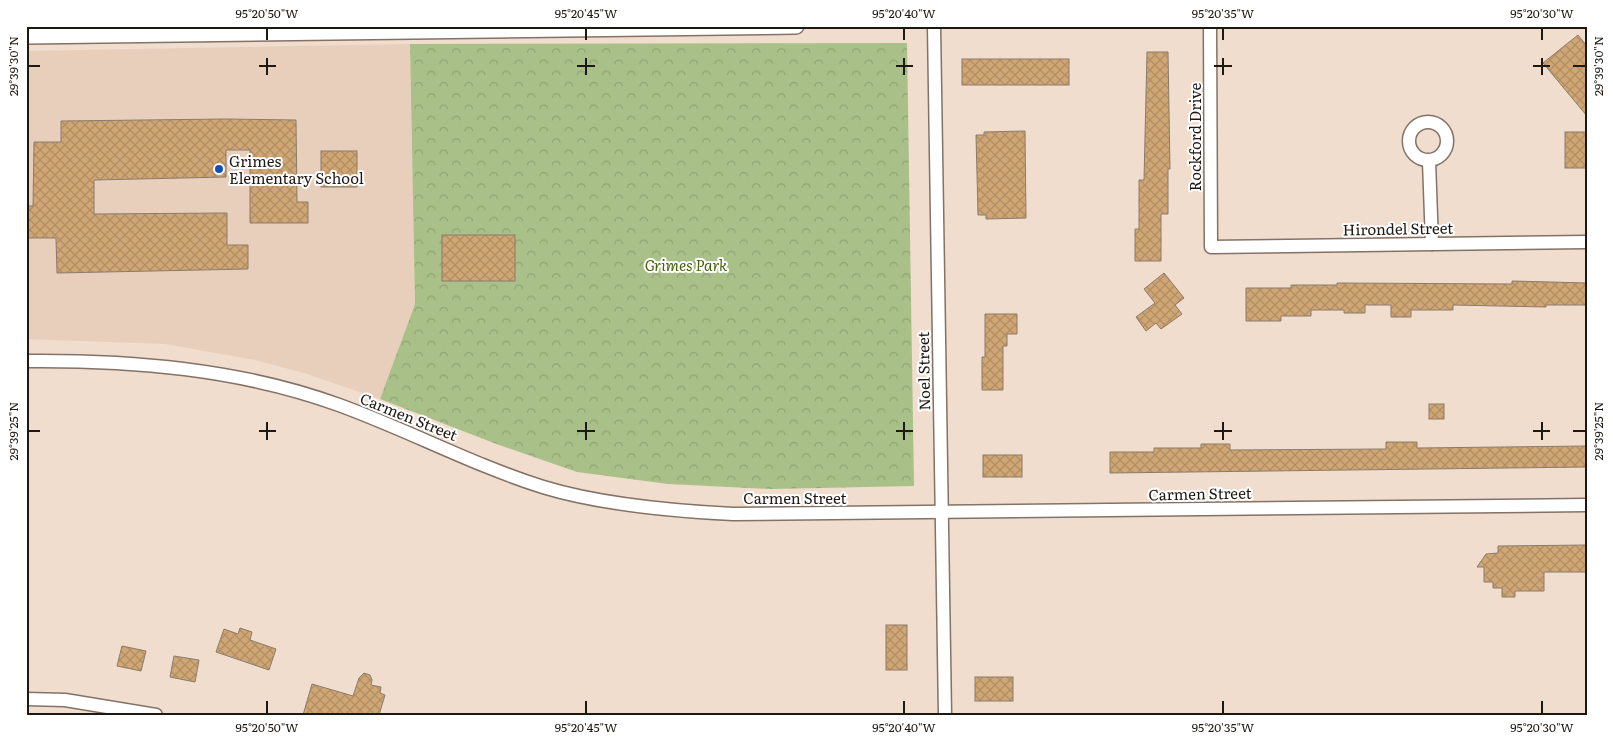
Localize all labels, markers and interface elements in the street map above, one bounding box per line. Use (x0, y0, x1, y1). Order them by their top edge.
text: 95°20'50"W (236, 4, 298, 22)
text: 95°20'45"W (555, 4, 617, 22)
text: 95°20'40"W (872, 4, 936, 22)
text: 95°20'35"W (1192, 4, 1254, 22)
text: 95°20'30"W (1510, 4, 1574, 22)
text: 29°39'30"N (4, 36, 22, 96)
text: 29°39'30"N (1589, 36, 1607, 96)
street label: Rockford Drive (1183, 83, 1206, 191)
place label: Grimes Elementary School (229, 149, 364, 189)
marker: Grimes Elementary School (213, 163, 225, 175)
street label: Hirondel Street (1343, 216, 1453, 240)
park label: Grimes Park (645, 253, 728, 276)
street label: Noel Street (911, 331, 935, 411)
street label: Carmen Street (357, 386, 461, 446)
text: 29°39'25"N (4, 402, 22, 460)
text: 29°39'25"N (1589, 402, 1607, 460)
street label: Carmen Street (1148, 481, 1252, 505)
street label: Carmen Street (743, 486, 847, 509)
text: 95°20'50"W (236, 718, 298, 736)
text: 95°20'45"W (555, 718, 617, 736)
text: 95°20'40"W (872, 718, 936, 736)
text: 95°20'35"W (1192, 718, 1254, 736)
text: 95°20'30"W (1510, 718, 1574, 736)

